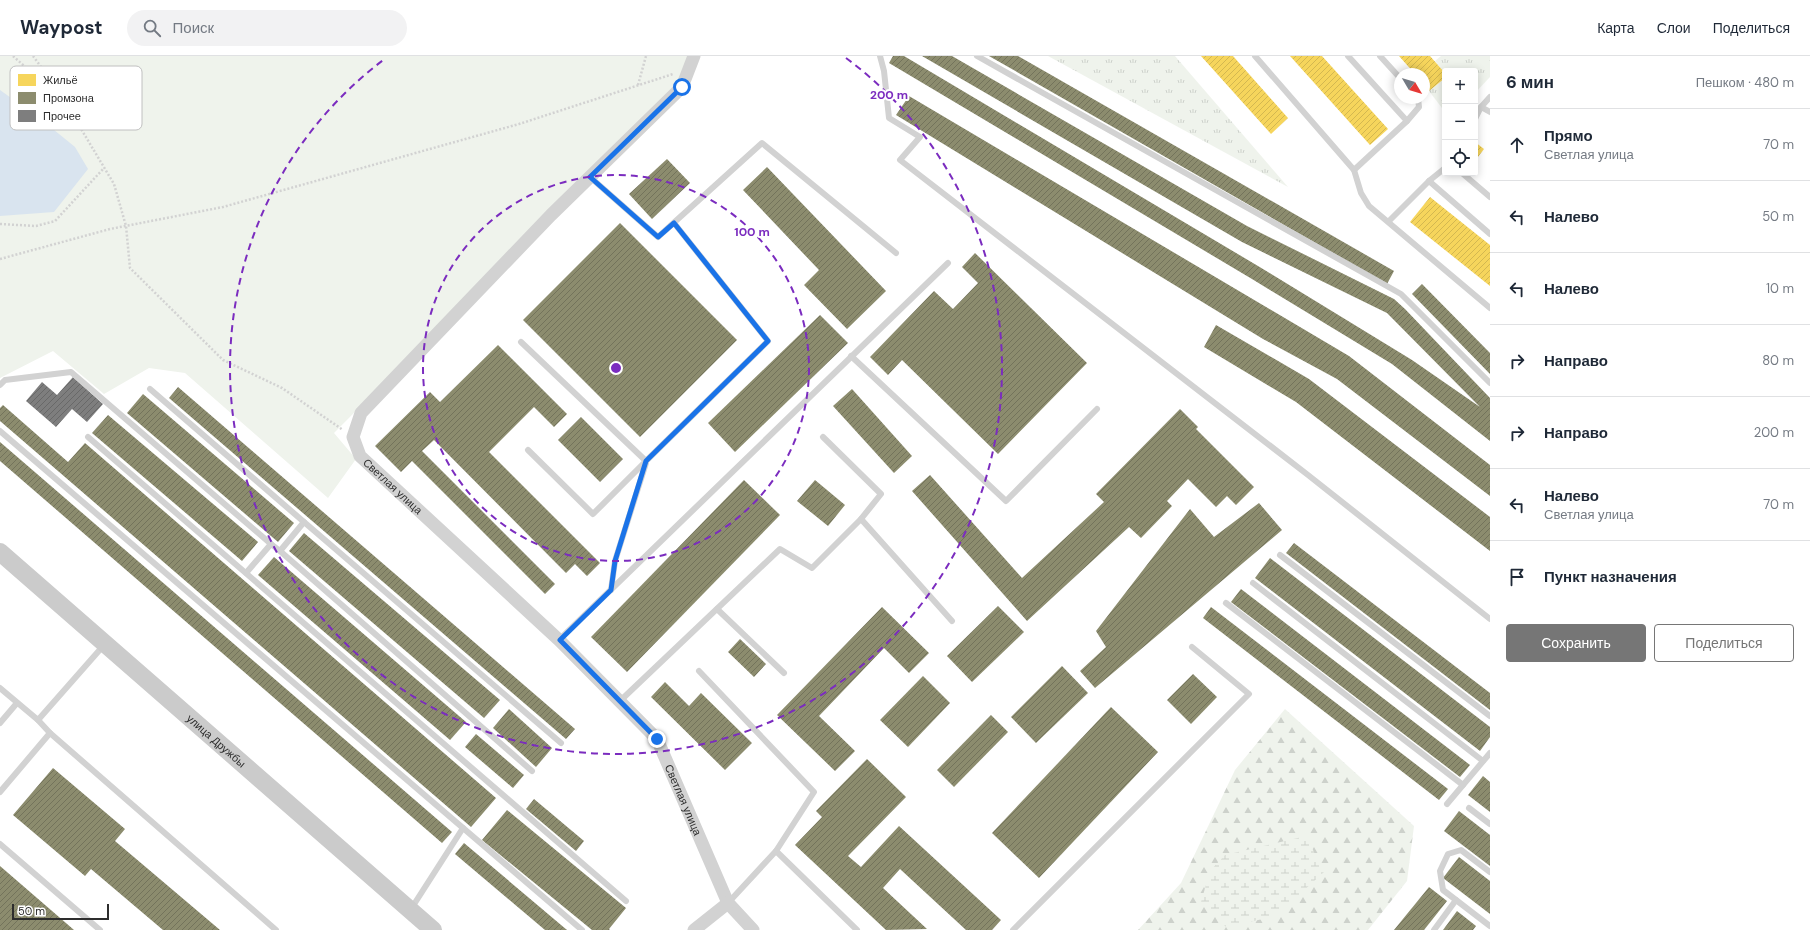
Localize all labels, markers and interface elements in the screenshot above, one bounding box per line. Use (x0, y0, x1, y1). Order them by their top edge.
search box (127, 10, 407, 46)
text: Waypost (20, 15, 103, 40)
icon: search (141, 17, 163, 39)
text: Поиск (173, 18, 214, 38)
text: Карта (1597, 19, 1635, 37)
text: Слои (1657, 19, 1691, 37)
text: Поделиться (1713, 19, 1790, 37)
legend (10, 66, 142, 130)
north arrow (1394, 68, 1430, 104)
map controls (1442, 68, 1478, 176)
button: + (1442, 68, 1478, 104)
text: 6 мин (1506, 71, 1554, 93)
text: Жильё (43, 73, 78, 87)
text: Пешком · 480 m (1696, 74, 1794, 91)
route start (673, 78, 691, 96)
text: 200 m (870, 87, 908, 103)
text: Промзона (43, 91, 95, 105)
button: − (1442, 104, 1478, 140)
text: Прочее (43, 109, 81, 123)
text: Прямо (1544, 126, 1593, 146)
icon: ahead (1506, 134, 1528, 156)
text: 70 m (1763, 136, 1794, 153)
button: locate (1442, 140, 1478, 176)
text: Светлая улица (1544, 146, 1634, 163)
icon: left (1506, 206, 1528, 228)
text: Налево (1544, 207, 1599, 227)
text: 50 m (1762, 208, 1794, 225)
text: 100 m (734, 224, 770, 240)
icon: left (1506, 278, 1528, 300)
text: Налево (1544, 279, 1599, 299)
text: 10 m (1766, 280, 1794, 297)
icon: right (1506, 350, 1528, 372)
text: Направо (1544, 351, 1608, 371)
text: 80 m (1762, 352, 1794, 369)
centre of rings (609, 361, 623, 375)
icon: right (1506, 422, 1528, 444)
text: Направо (1544, 423, 1608, 443)
text: 200 m (1754, 424, 1794, 441)
street label: Светлая улица (360, 455, 426, 518)
text: Налево (1544, 486, 1599, 506)
icon: left (1506, 494, 1528, 516)
text: 70 m (1763, 496, 1794, 513)
text: Светлая улица (1544, 506, 1634, 523)
icon: arrive (1506, 566, 1528, 588)
text: Пункт назначения (1544, 567, 1677, 587)
button: Сохранить (1506, 624, 1646, 662)
button: Поделиться (1654, 624, 1794, 662)
street label: улица Дружбы (184, 711, 249, 770)
route end (648, 730, 666, 748)
street label: Светлая улица (662, 762, 705, 838)
scale bar (12, 902, 109, 921)
text: 50 m (18, 904, 45, 918)

